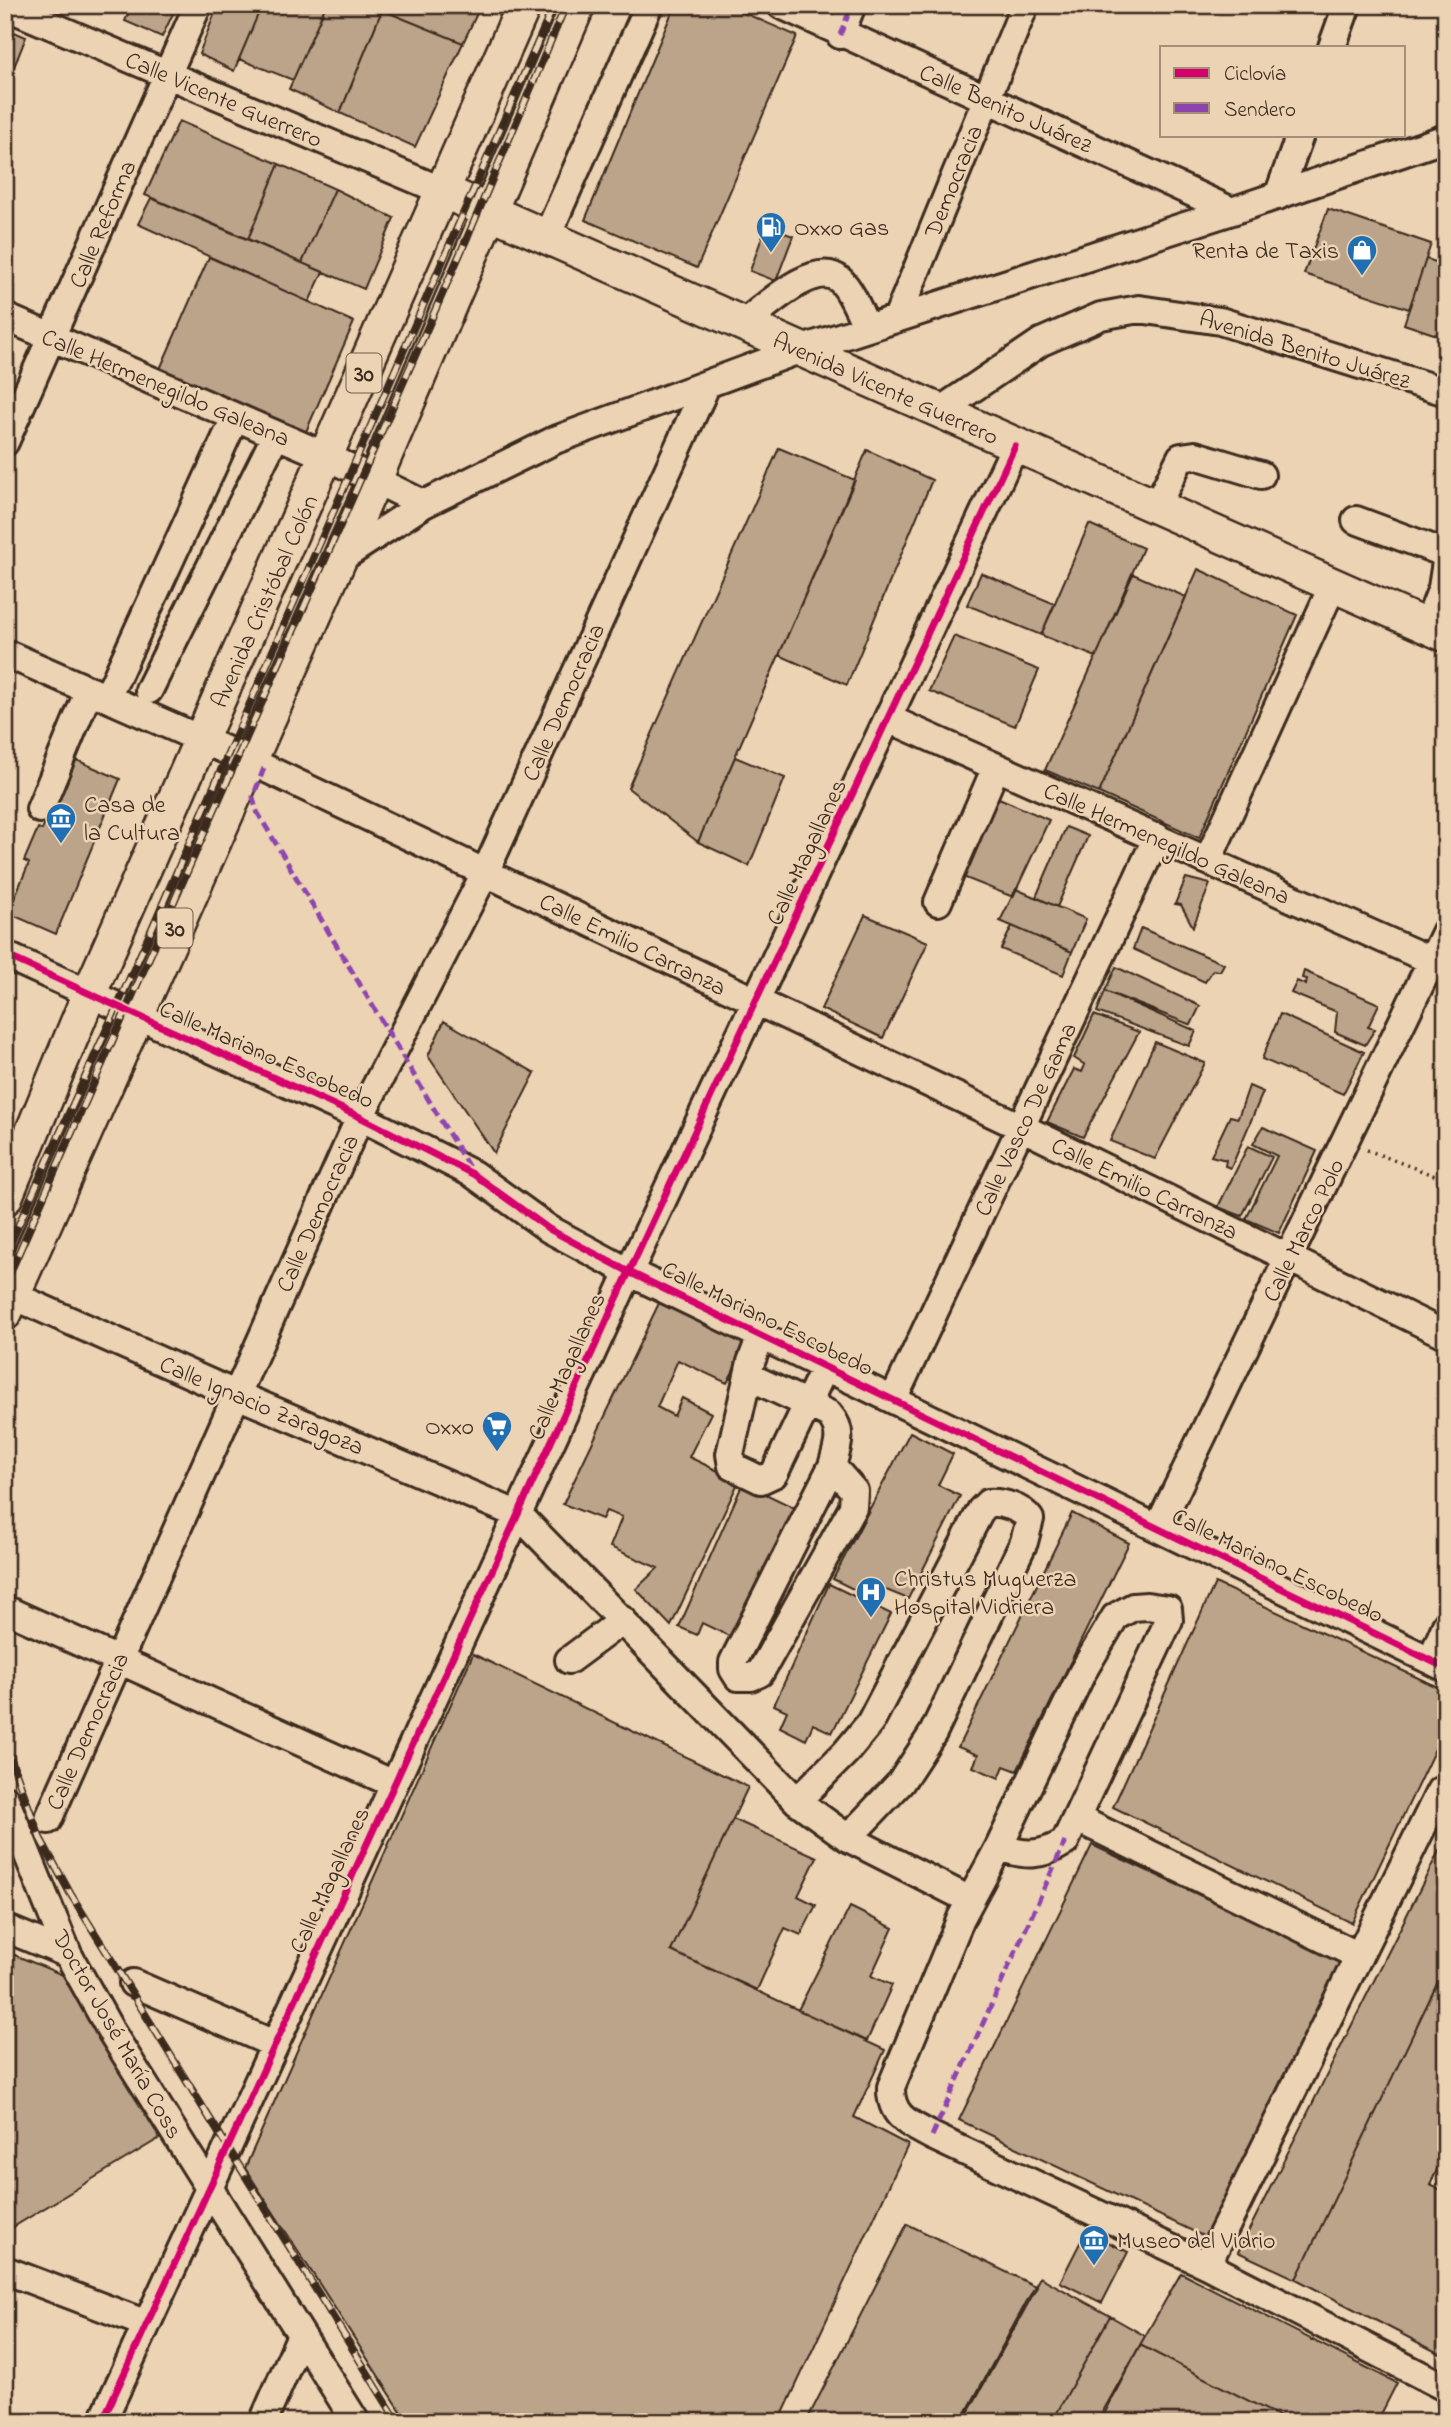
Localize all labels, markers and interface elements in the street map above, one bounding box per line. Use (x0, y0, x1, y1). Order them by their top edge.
street label: Calle Vicente Guerrero (119, 44, 327, 159)
legend (1160, 46, 1406, 136)
street label: Calle Benito Juárez (913, 56, 1098, 165)
text: Ciclovía (1224, 60, 1286, 90)
text: Sendero (1224, 96, 1296, 126)
street label: Democracia (917, 120, 994, 244)
street label: Calle Reforma (62, 155, 147, 294)
fuel station icon: Oxxo Gas (754, 210, 788, 254)
place label: Oxxo Gas (794, 212, 889, 247)
shop icon: Renta de Taxis (1345, 233, 1379, 277)
place label: Renta de Taxis (1192, 235, 1339, 270)
street label: Avenida Benito Juárez (1194, 303, 1415, 400)
street label: Calle Hermenegildo Galeana (35, 321, 295, 458)
street label: Avenida Vicente Guerrero (766, 325, 1004, 456)
road number: 30 (346, 354, 382, 392)
street label: Avenida Cristóbal Colón (204, 490, 329, 714)
street label: Calle Democracia (515, 619, 616, 788)
street label: Calle Magallanes (759, 774, 858, 932)
street label: Calle Hermenegildo Galeana (1037, 775, 1295, 916)
place label: Casa de la Cultura (84, 789, 180, 852)
museum icon: Casa de la Cultura (44, 801, 78, 845)
street label: Calle Emilio Carranza (533, 886, 731, 1007)
road number: 30 (158, 909, 192, 948)
street label: Calle Mariano Escobedo (153, 993, 379, 1119)
street label: Calle Vasco De Gama (967, 1017, 1088, 1223)
street label: Calle Democracia (269, 1130, 370, 1299)
street label: Calle Emilio Carranza (1045, 1130, 1243, 1251)
street label: Calle Marco Polo (1255, 1153, 1355, 1309)
street label: Calle Mariano Escobedo (655, 1254, 879, 1387)
street label: Calle Magallanes (520, 1288, 616, 1446)
street label: Calle Ignacio Zaragoza (153, 1348, 369, 1466)
supermarket icon: Oxxo (480, 1409, 514, 1453)
place label: Oxxo (425, 1411, 474, 1446)
street label: Calle Mariano Escobedo (1165, 1501, 1389, 1634)
place label: Christus Muguerza Hospital Vidriera (894, 1563, 1076, 1626)
hospital icon: Christus Muguerza Hospital Vidriera (854, 1575, 888, 1619)
street label: Calle Democracia (39, 1648, 140, 1817)
street label: Calle Magallanes (282, 1802, 381, 1960)
street label: Doctor José María Coss (41, 1923, 190, 2146)
museum icon: Museo del Vidrio (1077, 2223, 1111, 2267)
place label: Museo del Vidrio (1117, 2225, 1275, 2260)

